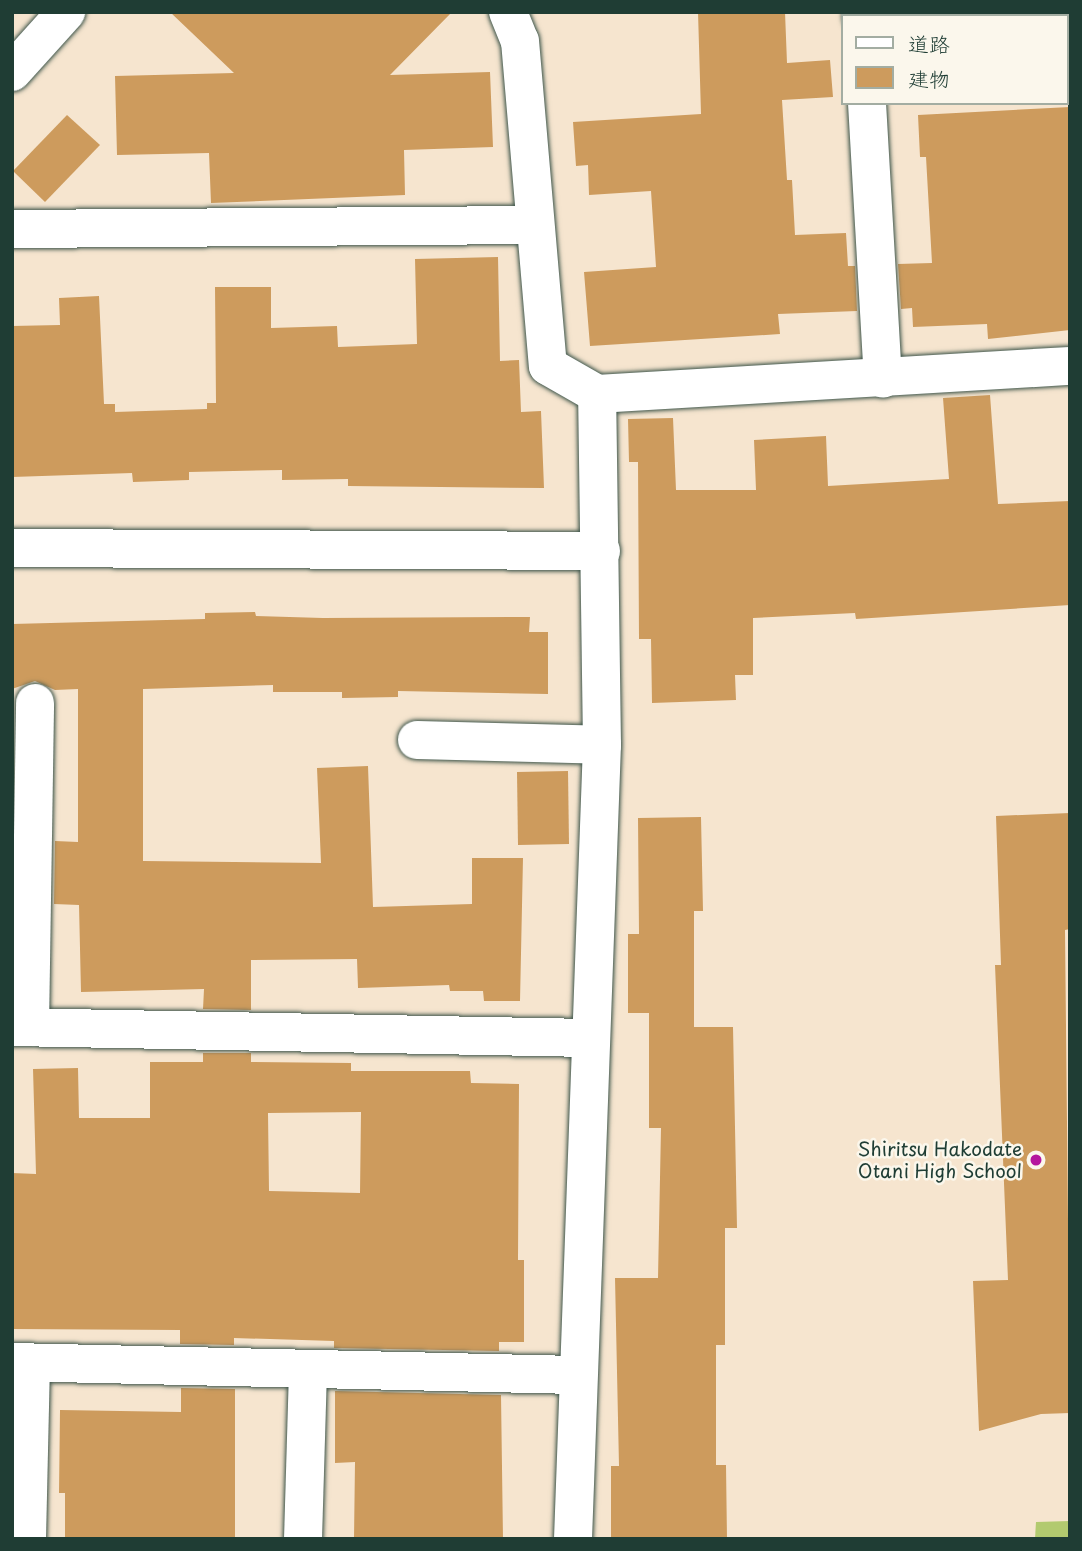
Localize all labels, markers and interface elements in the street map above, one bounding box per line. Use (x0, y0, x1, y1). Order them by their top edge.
legend (841, 14, 1068, 105)
text: 道路 (908, 27, 950, 59)
text: 建物 (908, 62, 950, 94)
place label: Shiritsu Hakodate Otani High School (857, 1138, 1022, 1182)
marker: Shiritsu Hakodate Otani High School (1028, 1152, 1044, 1168)

